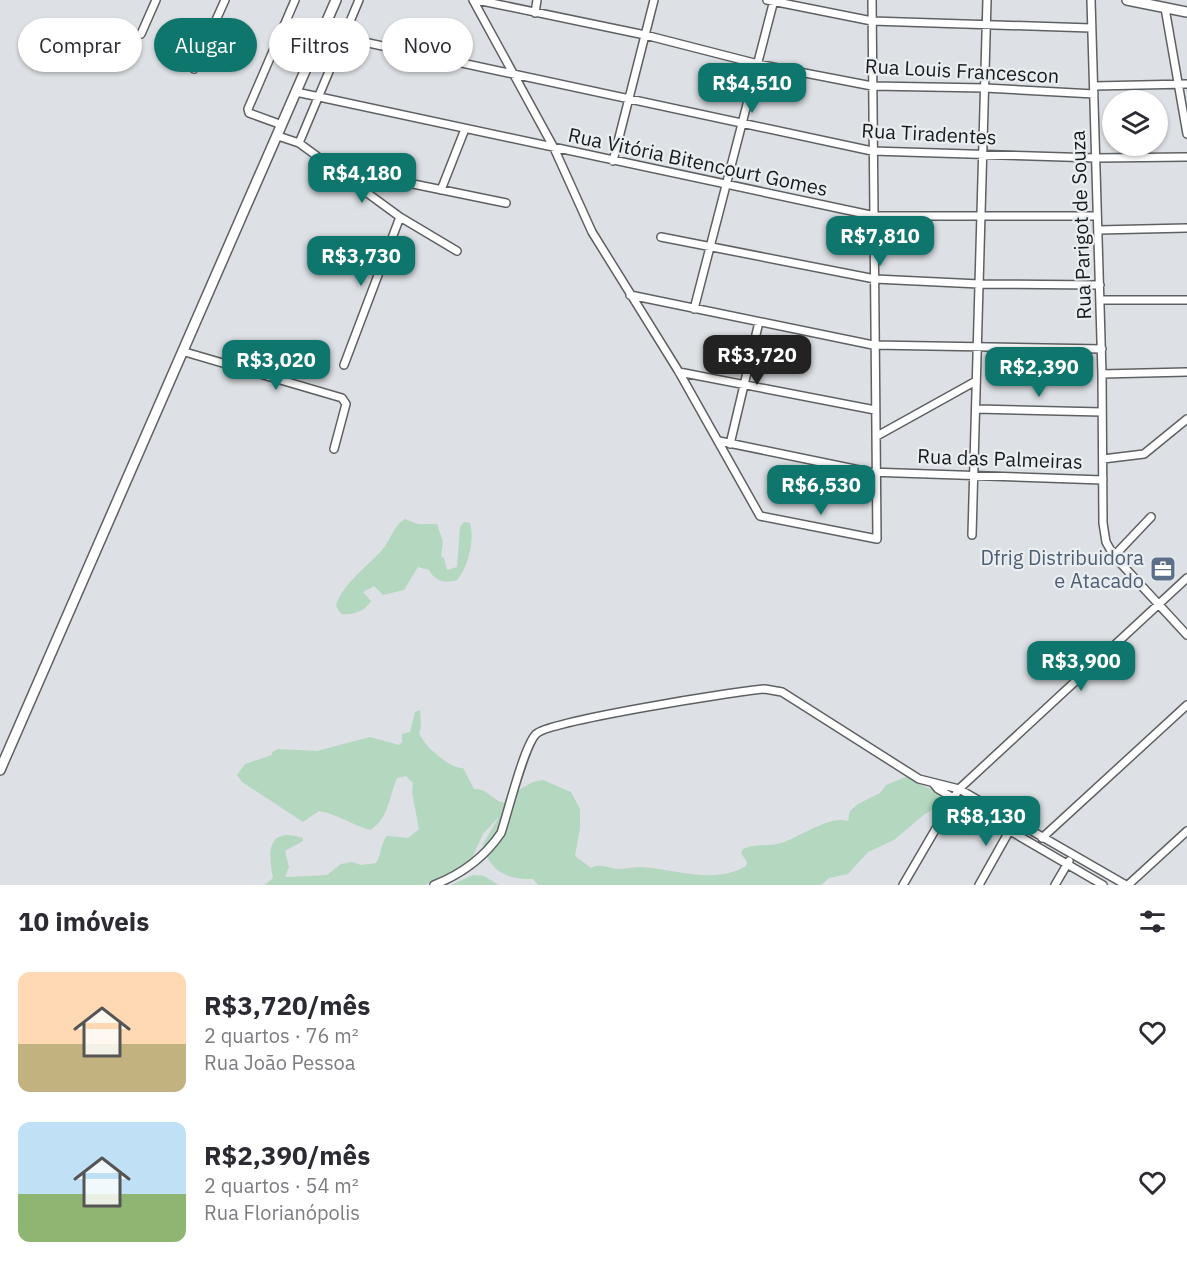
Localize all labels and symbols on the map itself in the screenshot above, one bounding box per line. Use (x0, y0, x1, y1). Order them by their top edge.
street label: Rua Louis Francescon (864, 52, 1060, 89)
pin: R$4,510 (697, 63, 807, 114)
street label: Rua Tiradentes (861, 116, 997, 151)
street label: Rua Vitória Bitencourt Gomes (566, 121, 830, 202)
street label: Rua Parigot de Souza (1064, 130, 1097, 320)
pin: R$4,180 (307, 153, 417, 204)
pin: R$7,810 (825, 216, 935, 267)
pin: R$3,730 (306, 236, 416, 287)
pin: R$3,720 (702, 335, 812, 386)
pin: R$3,020 (221, 340, 331, 391)
pin: R$2,390 (984, 347, 1094, 398)
street label: Rua das Palmeiras (917, 442, 1083, 475)
pin: R$6,530 (766, 465, 876, 516)
place label: Dfrig Distribuidora e Atacado (980, 544, 1144, 594)
office icon: Dfrig Distribuidora e Atacado (1148, 554, 1178, 584)
pin: R$3,900 (1026, 641, 1136, 692)
pin: R$8,130 (931, 796, 1041, 847)

